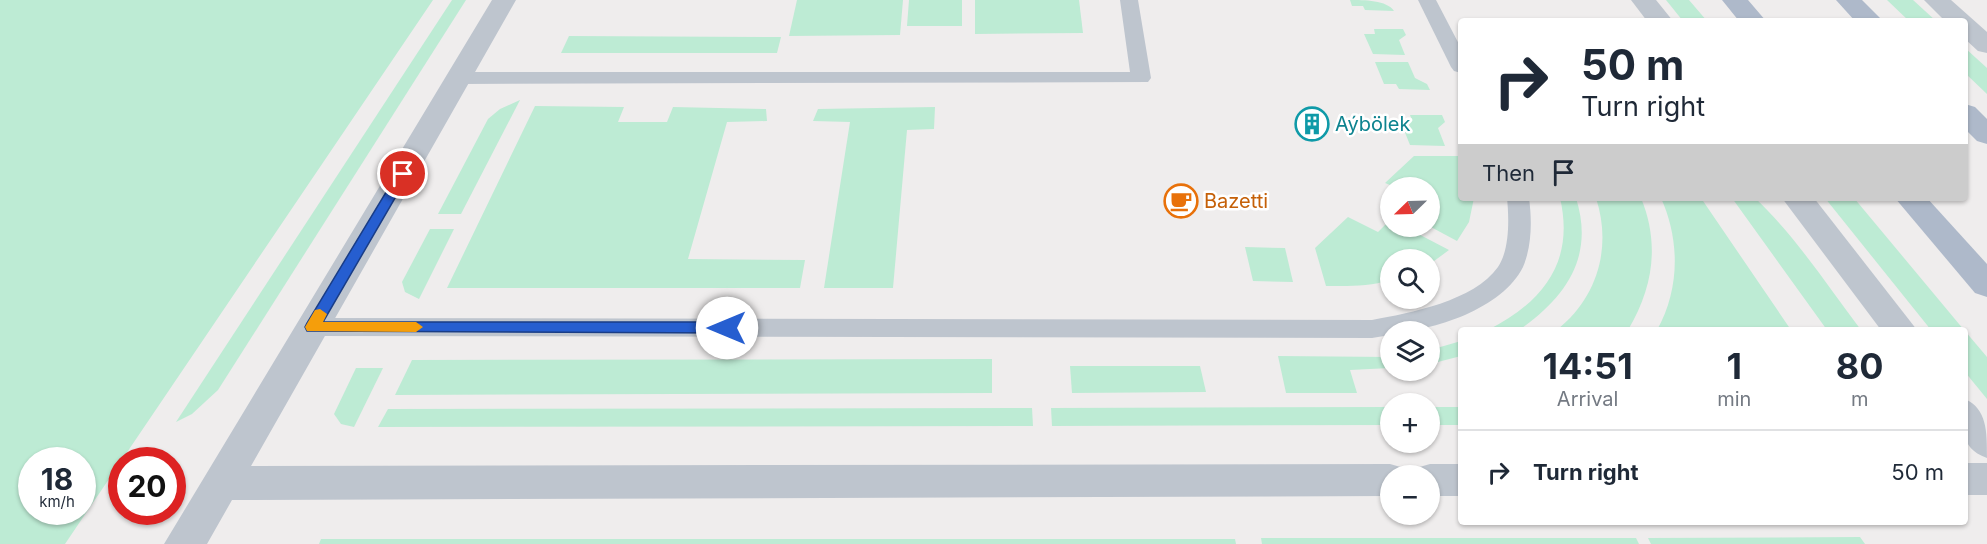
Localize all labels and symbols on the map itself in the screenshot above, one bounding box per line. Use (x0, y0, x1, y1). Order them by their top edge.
building icon: Aýbölek (1294, 106, 1330, 142)
place label: Aýbölek (1335, 112, 1411, 136)
pin (377, 148, 428, 199)
north arrow (1380, 177, 1440, 237)
cafe icon: Bazetti (1163, 183, 1199, 219)
place label: Bazetti (1204, 189, 1268, 213)
position arrow (695, 296, 759, 360)
speed limit sign: 20 (108, 447, 186, 525)

